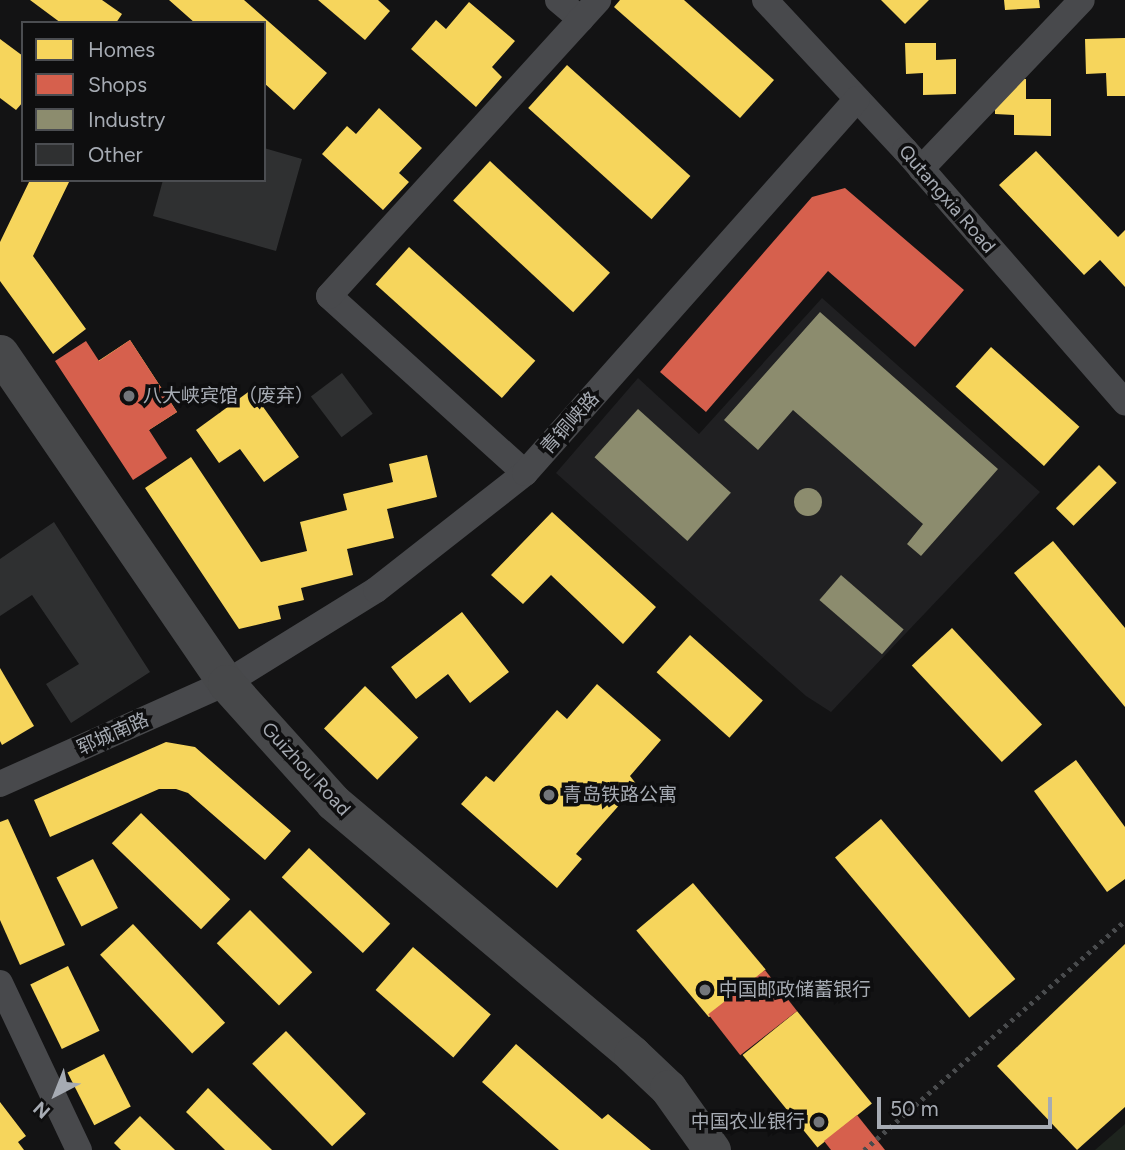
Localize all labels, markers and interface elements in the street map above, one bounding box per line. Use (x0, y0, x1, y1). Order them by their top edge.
legend (21, 21, 266, 182)
text: Homes (88, 37, 155, 62)
text: Shops (88, 72, 147, 97)
text: Industry (88, 107, 165, 132)
street label: Qutangxia Road (894, 140, 1000, 258)
text: Other (88, 142, 143, 167)
place label: 八大峡宾馆（废弃） (143, 385, 314, 407)
street label: 青铜峡路 (536, 387, 604, 459)
marker: 八大峡宾馆（废弃） (121, 388, 137, 404)
street label: 郓城南路 (74, 708, 152, 760)
street label: Guizhou Road (257, 718, 355, 820)
place label: 青岛铁路公寓 (563, 784, 677, 806)
marker: 青岛铁路公寓 (541, 787, 557, 803)
place label: 中国邮政储蓄银行 (719, 979, 871, 1001)
marker: 中国邮政储蓄银行 (697, 982, 713, 998)
north arrow (21, 1059, 91, 1129)
scale bar (880, 1084, 1055, 1128)
text: 50 m (890, 1096, 939, 1121)
text: N (28, 1097, 55, 1123)
place label: 中国农业银行 (691, 1111, 805, 1133)
marker: 中国农业银行 (811, 1114, 827, 1130)

